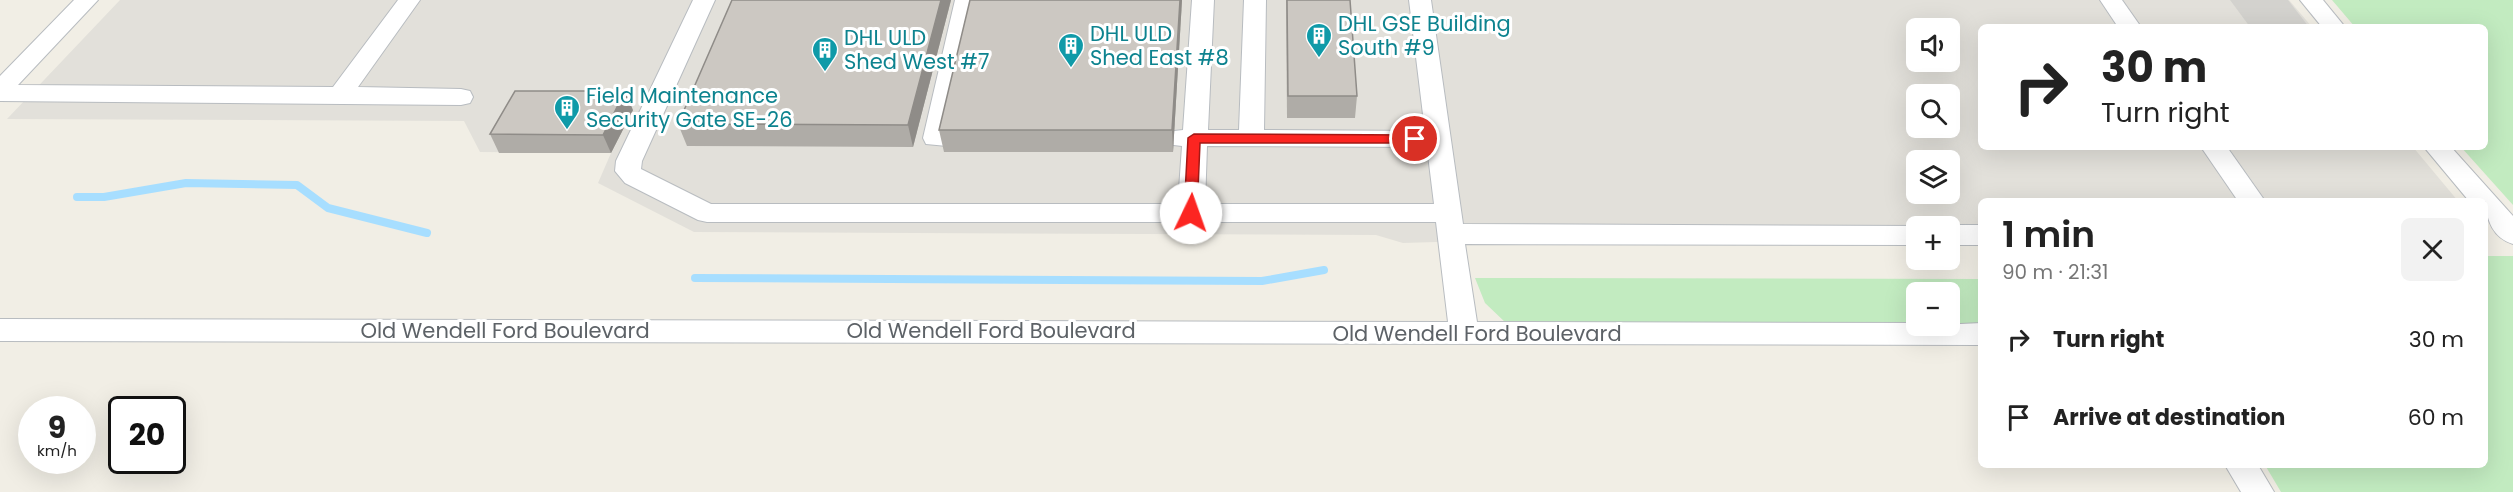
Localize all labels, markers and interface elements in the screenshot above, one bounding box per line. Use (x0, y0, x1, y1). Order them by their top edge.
place label: DHL GSE Building South #9 (1338, 9, 1511, 62)
map controls (1906, 18, 1960, 336)
button: sound (1906, 18, 1960, 72)
place label: DHL ULD Shed East #8 (1090, 19, 1229, 72)
building icon: DHL GSE Building South #9 (1304, 21, 1334, 59)
place label: DHL ULD Shed West #7 (844, 23, 989, 76)
building icon: DHL ULD Shed East #8 (1056, 31, 1086, 69)
building icon: DHL ULD Shed West #7 (810, 35, 840, 73)
text: 30 m (2101, 38, 2207, 97)
icon: right (2002, 48, 2080, 126)
place label: Field Maintenance Security Gate SE-26 (586, 81, 793, 134)
button: search (1906, 84, 1960, 138)
building icon: Field Maintenance Security Gate SE-26 (552, 93, 582, 131)
text: Turn right (2101, 94, 2230, 131)
pin (1389, 113, 1440, 164)
icon: arrive (1398, 122, 1431, 155)
button: layers (1906, 150, 1960, 204)
position arrow (1159, 181, 1223, 245)
text: 1 min (2002, 209, 2095, 260)
button: + (1906, 216, 1960, 270)
button: close (2401, 218, 2464, 281)
text: 90 m · 21:31 (2002, 258, 2108, 286)
button: − (1906, 282, 1960, 336)
street label: Old Wendell Ford Boulevard (360, 316, 650, 345)
street label: Old Wendell Ford Boulevard (846, 316, 1136, 345)
street label: Old Wendell Ford Boulevard (1332, 319, 1622, 348)
icon: right (2002, 323, 2035, 356)
text: Turn right (2053, 324, 2164, 355)
text: 30 m (2409, 324, 2464, 355)
speed limit sign: 20 (108, 396, 186, 474)
icon: arrive (2002, 401, 2035, 434)
text: Arrive at destination (2053, 402, 2285, 433)
text: 60 m (2408, 402, 2464, 433)
text: 9 (48, 406, 66, 449)
text: km/h (37, 440, 77, 461)

